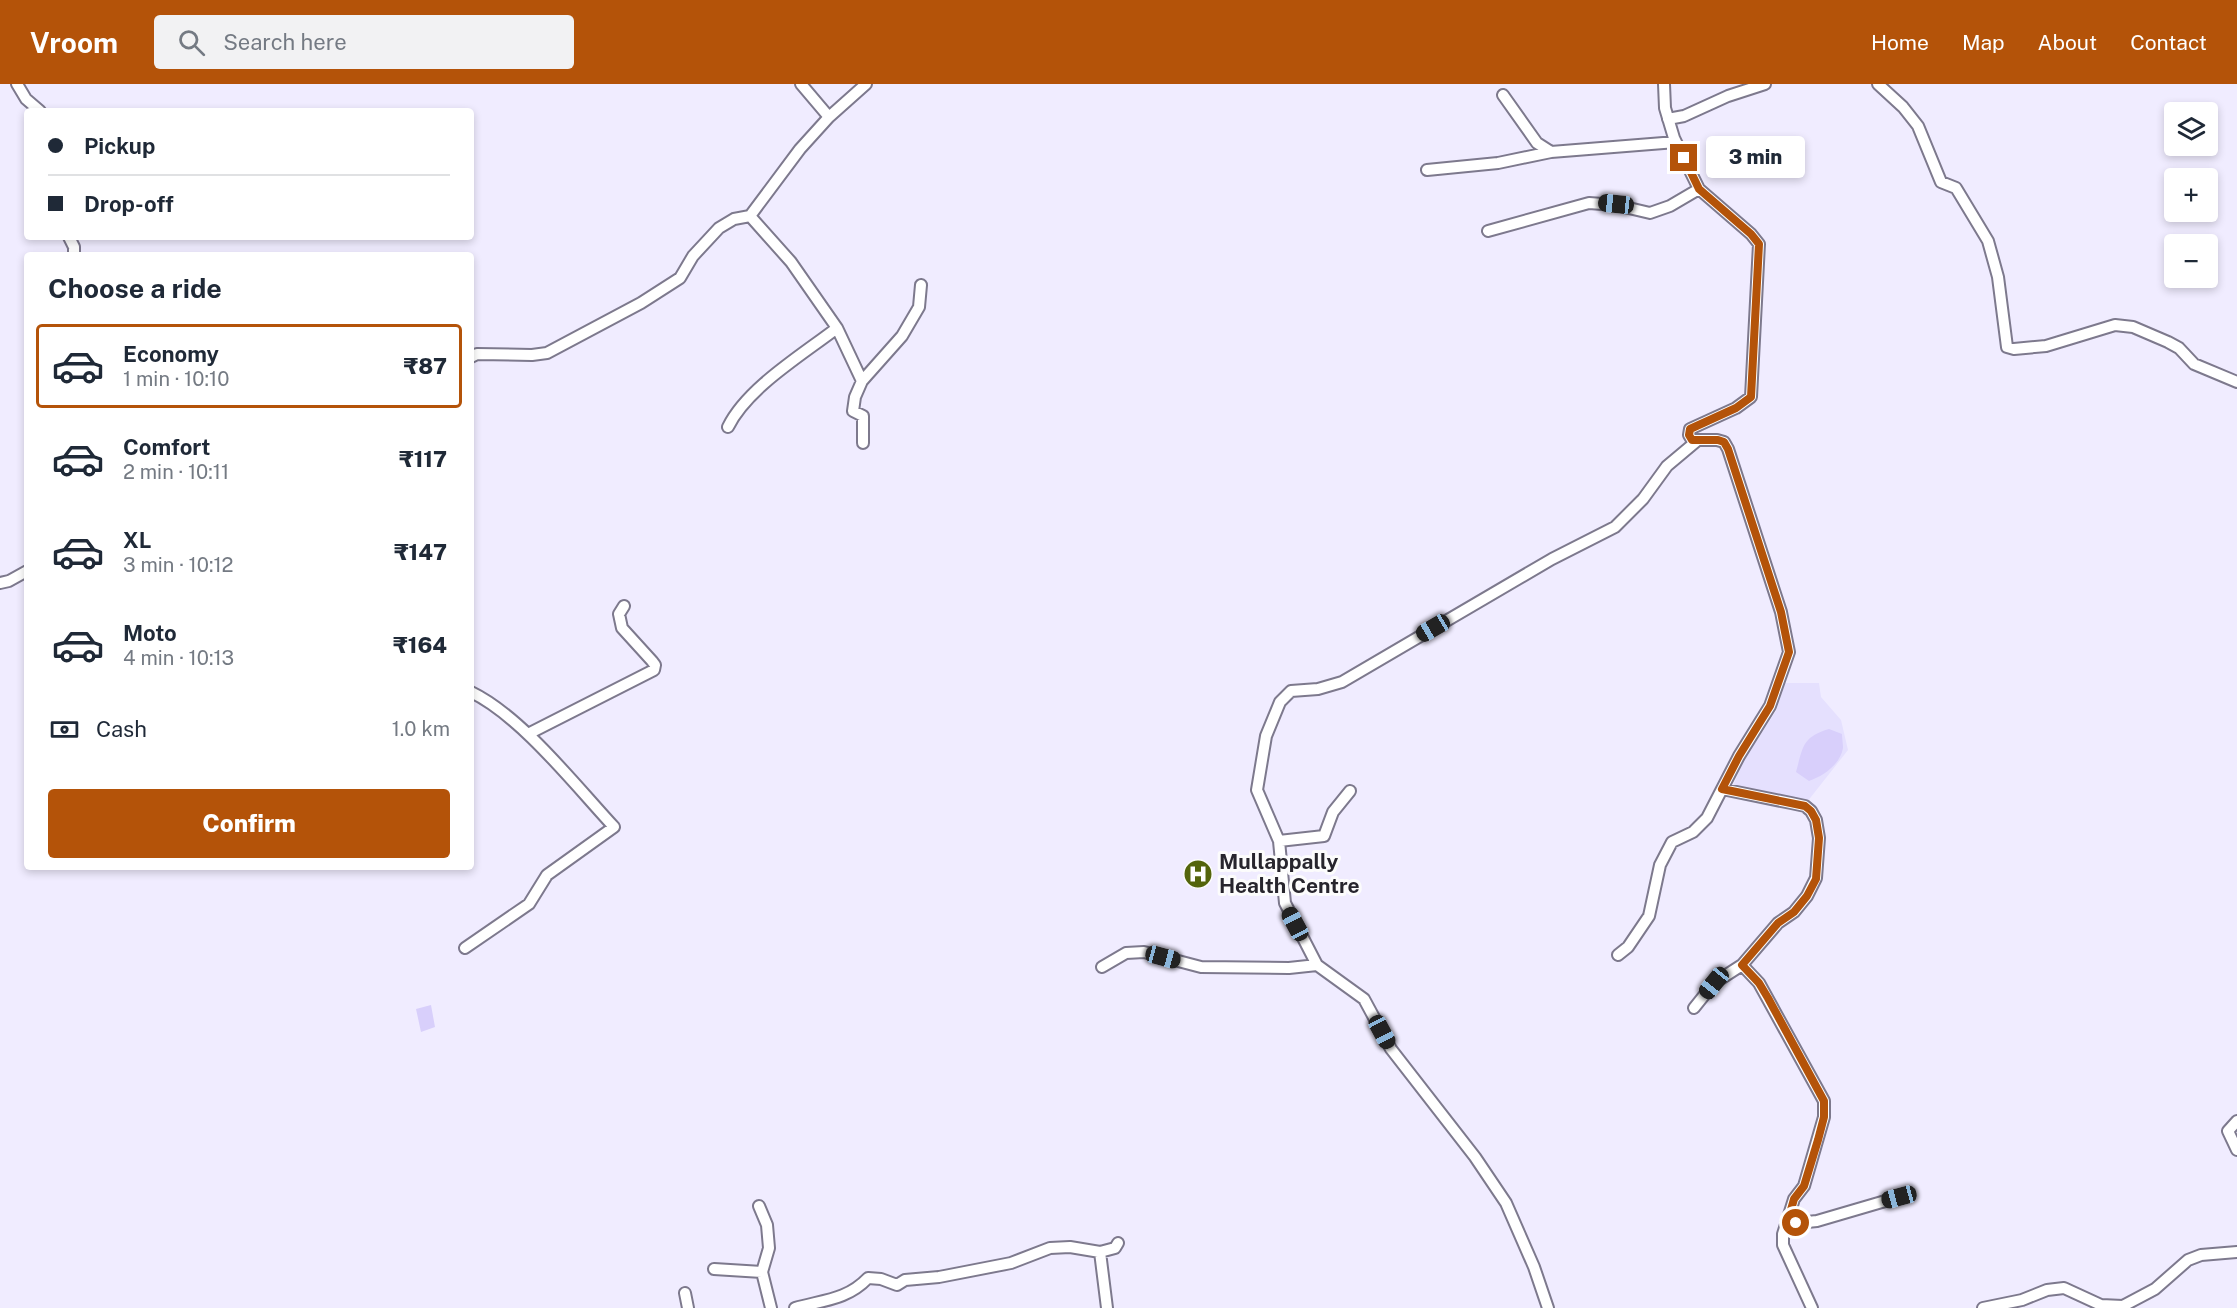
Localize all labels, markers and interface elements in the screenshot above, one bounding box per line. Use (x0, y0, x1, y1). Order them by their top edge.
search box (154, 15, 574, 69)
text: Vroom (30, 26, 118, 59)
icon: search (175, 26, 208, 59)
text: Search here (223, 29, 347, 55)
text: Home (1871, 30, 1929, 55)
text: Map (1962, 30, 2005, 55)
text: About (2038, 30, 2097, 55)
text: Contact (2130, 30, 2207, 55)
map controls (2164, 102, 2218, 288)
button: layers (2164, 102, 2218, 156)
text: Pickup (84, 133, 155, 159)
callout: 3 min (1705, 137, 1804, 179)
route end (1670, 144, 1697, 171)
text: 3 min (1729, 145, 1782, 169)
button: + (2164, 168, 2218, 222)
text: Drop-off (84, 191, 174, 217)
car (1597, 193, 1635, 215)
button: − (2164, 234, 2218, 288)
text: Choose a ride (48, 272, 222, 304)
icon: car (51, 339, 105, 393)
text: Economy (123, 341, 219, 367)
text: ₹87 (404, 353, 447, 379)
text: 1 min · 10:10 (123, 367, 229, 391)
icon: car (51, 432, 105, 486)
text: Comfort (123, 434, 210, 460)
text: ₹117 (399, 446, 447, 472)
text: 2 min · 10:11 (123, 460, 229, 484)
icon: car (51, 525, 105, 579)
text: XL (123, 527, 151, 553)
text: ₹147 (394, 539, 447, 565)
text: 3 min · 10:12 (123, 553, 234, 577)
car (1413, 611, 1453, 645)
icon: car (51, 618, 105, 672)
text: Moto (123, 620, 177, 646)
text: ₹164 (393, 632, 447, 658)
text: 4 min · 10:13 (123, 646, 234, 670)
icon: cash (48, 713, 81, 746)
text: Cash (96, 716, 147, 742)
text: 1.0 km (392, 717, 450, 741)
button: Confirm (48, 789, 450, 858)
place label: Mullappally Health Centre (1219, 849, 1360, 898)
hospital icon: Mullappally Health Centre (1182, 858, 1214, 890)
car (1279, 904, 1311, 944)
car (1143, 944, 1183, 970)
car (1696, 963, 1732, 1003)
car (1366, 1012, 1398, 1052)
car (1879, 1184, 1919, 1210)
route start (1782, 1209, 1809, 1236)

